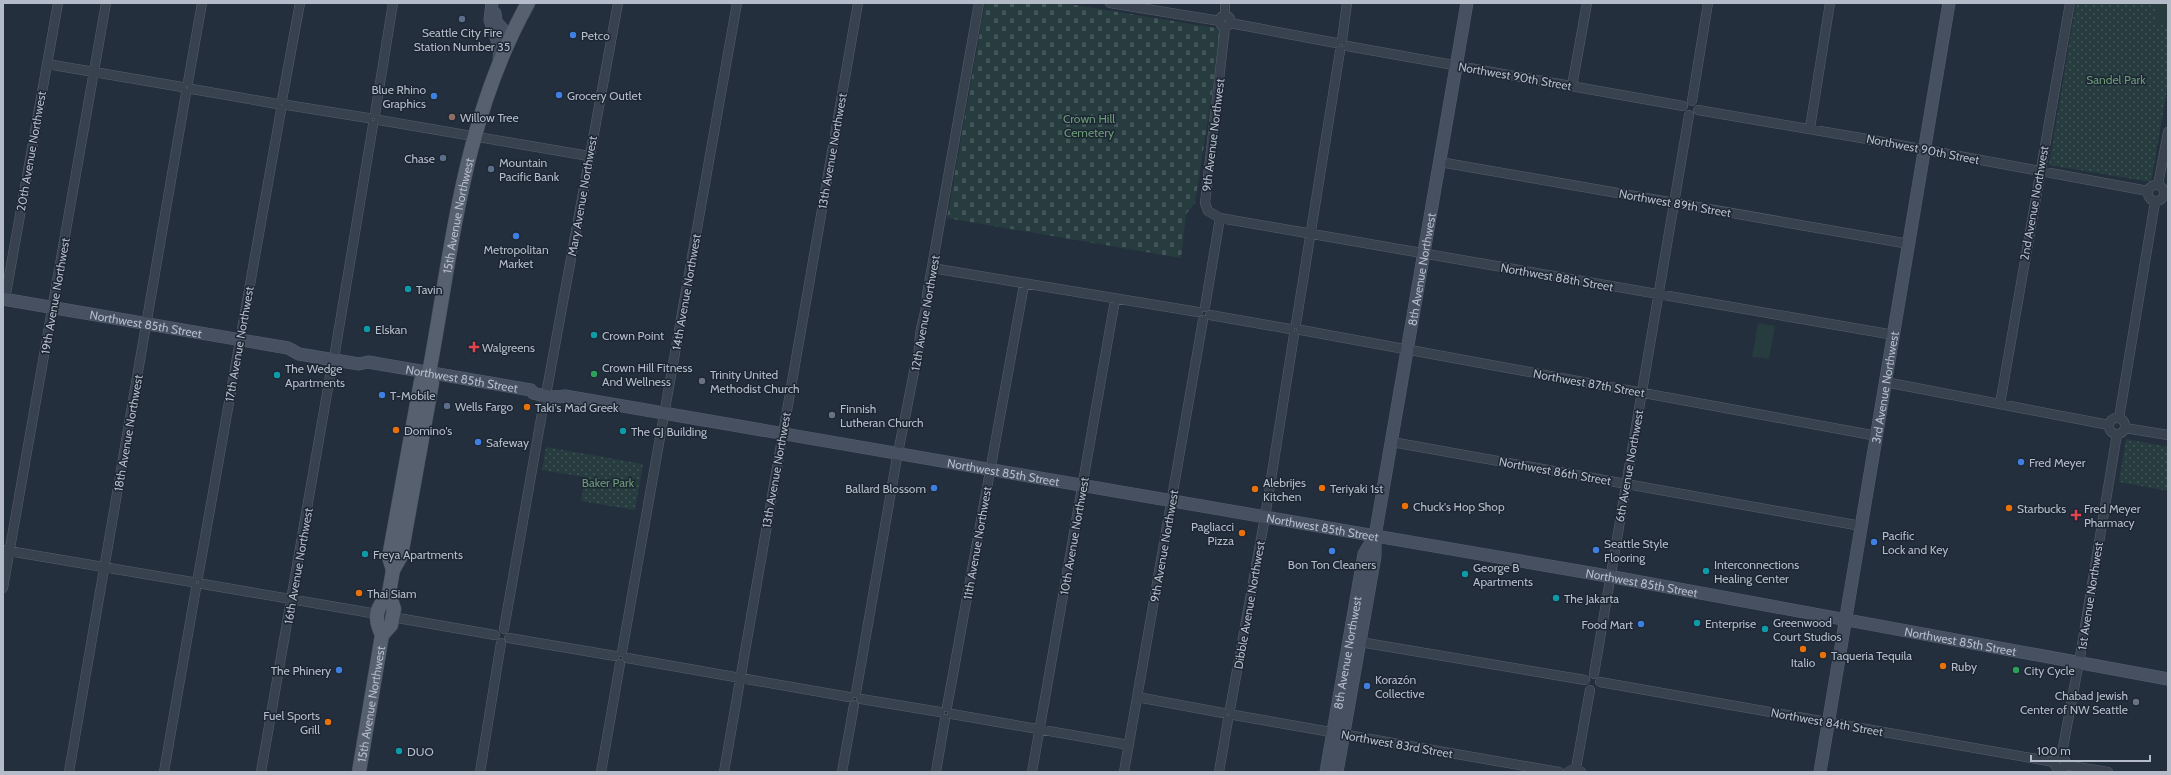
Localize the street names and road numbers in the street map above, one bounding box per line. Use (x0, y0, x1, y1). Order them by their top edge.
street label: Northwest 90th Street (1457, 59, 1573, 93)
street label: 9th Avenue Northwest (1199, 78, 1227, 192)
street label: 20th Avenue Northwest (13, 90, 49, 212)
street label: 13th Avenue Northwest (814, 92, 850, 210)
street label: Northwest 90th Street (1865, 131, 1981, 167)
street label: Mary Avenue Northwest (564, 135, 600, 257)
street label: 2nd Avenue Northwest (2017, 145, 2051, 261)
street label: 15th Avenue Northwest (439, 156, 476, 275)
street label: Northwest 89th Street (1618, 186, 1732, 220)
street label: 8th Avenue Northwest (1404, 212, 1438, 327)
street label: 14th Avenue Northwest (668, 233, 704, 351)
street label: 19th Avenue Northwest (37, 237, 73, 355)
street label: 12th Avenue Northwest (907, 254, 943, 372)
street label: Northwest 88th Street (1499, 260, 1615, 294)
street label: 17th Avenue Northwest (221, 285, 257, 403)
street label: Northwest 85th Street (89, 307, 203, 341)
street label: 3rd Avenue Northwest (1868, 330, 1901, 444)
street label: Northwest 85th Street (405, 361, 519, 395)
street label: Northwest 87th Street (1532, 366, 1646, 400)
street label: 18th Avenue Northwest (110, 374, 146, 492)
street label: 6th Avenue Northwest (1612, 409, 1646, 523)
street label: 13th Avenue Northwest (758, 411, 794, 529)
street label: Northwest 86th Street (1498, 454, 1612, 488)
street label: Northwest 85th Street (946, 455, 1061, 489)
street label: 10th Avenue Northwest (1056, 476, 1092, 596)
street label: 11th Avenue Northwest (960, 485, 994, 601)
street label: 9th Avenue Northwest (1147, 489, 1181, 603)
street label: 16th Avenue Northwest (280, 507, 316, 625)
street label: Northwest 85th Street (1265, 510, 1380, 544)
street label: Dibble Avenue Northwest (1230, 540, 1268, 670)
street label: 1st Avenue Northwest (2074, 541, 2106, 651)
street label: Northwest 85th Street (1585, 565, 1699, 600)
street label: 8th Avenue Northwest (1330, 595, 1364, 710)
street label: Northwest 85th Street (1903, 623, 2018, 658)
street label: 15th Avenue Northwest (353, 645, 388, 763)
street label: Northwest 84th Street (1770, 705, 1884, 739)
street label: Northwest 83rd Street (1340, 727, 1454, 761)

